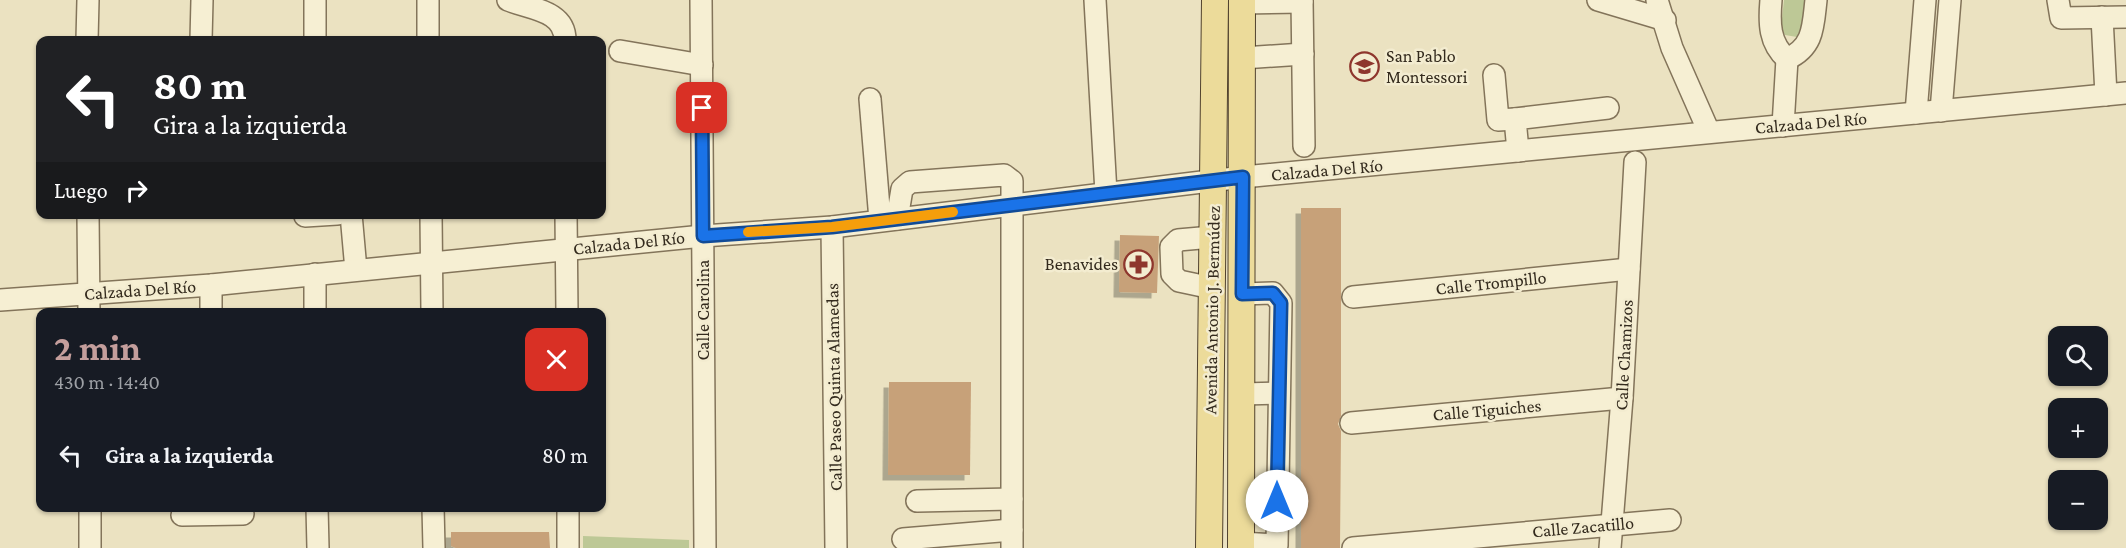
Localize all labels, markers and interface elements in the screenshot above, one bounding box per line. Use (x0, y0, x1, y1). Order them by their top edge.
place label: San Pablo Montessori (1386, 46, 1468, 87)
school or university icon: San Pablo Montessori (1349, 50, 1381, 82)
icon: left (54, 60, 132, 138)
text: 80 m (153, 61, 247, 108)
pin (676, 82, 727, 133)
icon: arrive (685, 91, 718, 124)
street label: Calzada Del Río (1754, 108, 1868, 138)
text: Gira a la izquierda (153, 110, 347, 140)
street label: Calzada Del Río (1270, 155, 1384, 185)
icon: right (120, 174, 153, 207)
text: Luego (54, 178, 108, 203)
street label: Avenida Antonio J. Bermúdez (1200, 205, 1224, 415)
street label: Calzada Del Río (572, 227, 686, 259)
pharmacy icon: Benavides (1123, 248, 1155, 280)
place label: Benavides (1045, 254, 1118, 274)
street label: Calle Carolina (693, 260, 713, 360)
street label: Calle Trompillo (1435, 267, 1547, 299)
street label: Calzada Del Río (83, 276, 197, 304)
street label: Calle Paseo Quinta Alamedas (822, 283, 846, 491)
street label: Calle Chamizos (1611, 299, 1637, 411)
map controls (2048, 326, 2108, 530)
button: search (2048, 326, 2108, 386)
text: 2 min (54, 328, 141, 368)
button: close (525, 328, 588, 391)
text: 430 m · 14:40 (54, 371, 160, 393)
street label: Calle Tiguiches (1432, 395, 1542, 425)
button: + (2048, 398, 2108, 458)
icon: left (54, 439, 87, 472)
text: Gira a la izquierda (105, 443, 274, 468)
text: 80 m (542, 443, 588, 468)
position arrow (1245, 469, 1309, 533)
button: − (2048, 470, 2108, 530)
street label: Calle Zacatillo (1531, 513, 1635, 541)

